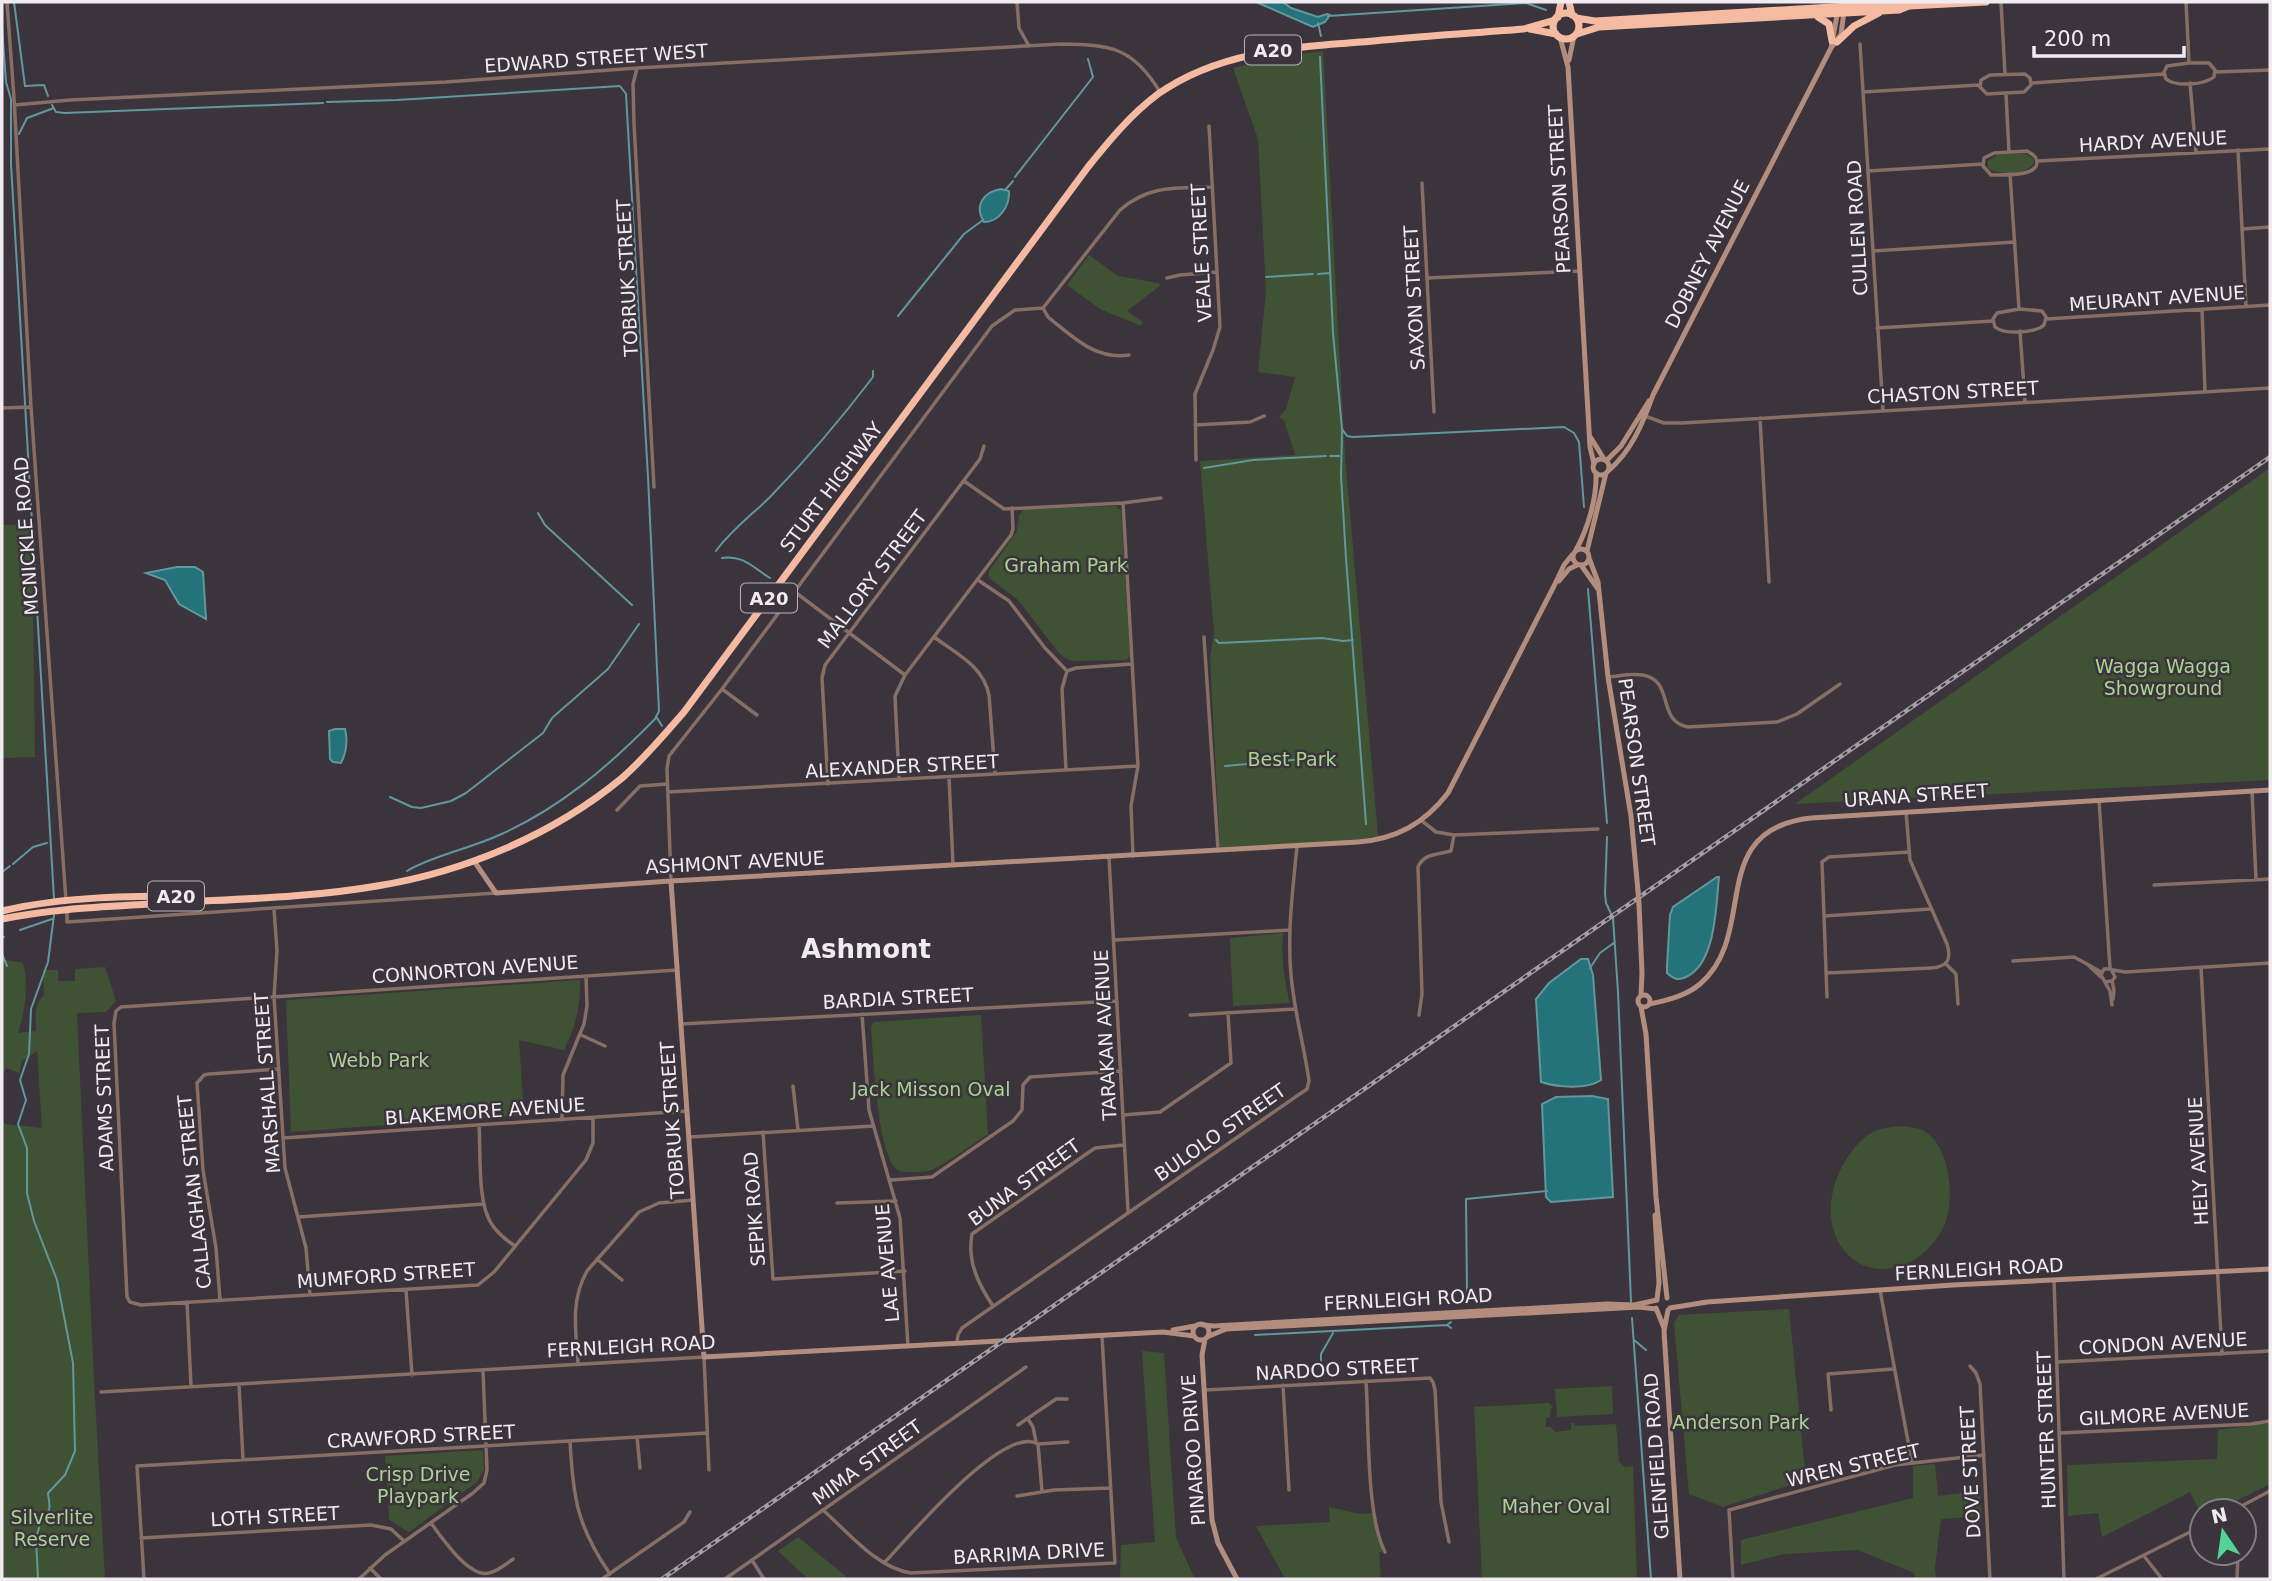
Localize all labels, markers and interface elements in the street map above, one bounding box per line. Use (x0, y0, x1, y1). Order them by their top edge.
scale bar (2034, 14, 2184, 58)
text: 200 m (2044, 27, 2111, 51)
road number: A20 (1245, 36, 1301, 64)
street label: EDWARD STREET WEST (483, 39, 709, 77)
street label: PEARSON STREET (1544, 103, 1574, 274)
street label: HARDY AVENUE (2078, 126, 2228, 156)
street label: CULLEN ROAD (1842, 159, 1872, 297)
street label: DOBNEY AVENUE (1660, 176, 1754, 332)
street label: VEALE STREET (1186, 183, 1216, 323)
street label: TOBRUK STREET (612, 198, 642, 358)
street label: SAXON STREET (1399, 225, 1429, 371)
street label: MEURANT AVENUE (2068, 281, 2246, 315)
street label: CHASTON STREET (1867, 376, 2040, 407)
street label: STURT HIGHWAY (775, 417, 887, 556)
street label: MCNICKLE ROAD (9, 456, 43, 616)
street label: MALLORY STREET (813, 505, 931, 652)
park label: Graham Park (1004, 554, 1128, 576)
road number: A20 (741, 584, 797, 612)
park label: Wagga Wagga Showground (2095, 655, 2231, 699)
street label: PEARSON STREET (1614, 677, 1660, 848)
park label: Best Park (1247, 748, 1337, 770)
street label: ALEXANDER STREET (804, 750, 1000, 782)
street label: URANA STREET (1843, 779, 1990, 811)
street label: ASHMONT AVENUE (645, 846, 825, 878)
road number: A20 (148, 882, 204, 911)
district label: Ashmont (801, 934, 931, 964)
street label: TARAKAN AVENUE (1090, 949, 1121, 1122)
street label: CONNORTON AVENUE (371, 951, 579, 987)
street label: BARDIA STREET (822, 983, 974, 1013)
street label: MARSHALL STREET (250, 991, 284, 1174)
street label: ADAMS STREET (90, 1024, 118, 1172)
street label: TOBRUK STREET (655, 1040, 689, 1200)
park label: Webb Park (329, 1049, 429, 1071)
park label: Jack Misson Oval (850, 1078, 1011, 1100)
street label: BULOLO STREET (1150, 1078, 1290, 1186)
street label: CALLAGHAN STREET (173, 1093, 215, 1290)
street label: BLAKEMORE AVENUE (384, 1093, 586, 1129)
street label: HELY AVENUE (2184, 1096, 2212, 1226)
street label: BUNA STREET (964, 1134, 1084, 1230)
street label: SEPIK ROAD (739, 1151, 769, 1267)
street label: LAE AVENUE (871, 1203, 903, 1323)
street label: FERNLEIGH ROAD (1894, 1254, 2064, 1284)
street label: MUMFORD STREET (296, 1258, 476, 1292)
street label: FERNLEIGH ROAD (1323, 1284, 1493, 1314)
street label: CONDON AVENUE (2078, 1328, 2248, 1358)
street label: FERNLEIGH ROAD (546, 1331, 716, 1361)
street label: HUNTER STREET (2032, 1350, 2060, 1509)
street label: NARDOO STREET (1255, 1354, 1420, 1384)
street label: GLENFIELD ROAD (1639, 1372, 1673, 1540)
street label: PINAROO DRIVE (1177, 1373, 1209, 1527)
street label: GILMORE AVENUE (2078, 1399, 2250, 1429)
street label: DOVE STREET (1956, 1405, 1984, 1539)
park label: Anderson Park (1672, 1411, 1810, 1433)
street label: MIMA STREET (808, 1415, 926, 1509)
street label: CRAWFORD STREET (326, 1420, 516, 1452)
street label: WREN STREET (1784, 1439, 1922, 1491)
park label: Crisp Drive Playpark (365, 1463, 471, 1507)
park label: Maher Oval (1502, 1495, 1610, 1517)
north arrow (2188, 1497, 2258, 1567)
street label: LOTH STREET (210, 1502, 341, 1530)
text: N (2209, 1503, 2229, 1528)
park label: Silverlite Reserve (10, 1506, 94, 1550)
street label: BARRIMA DRIVE (953, 1538, 1105, 1568)

